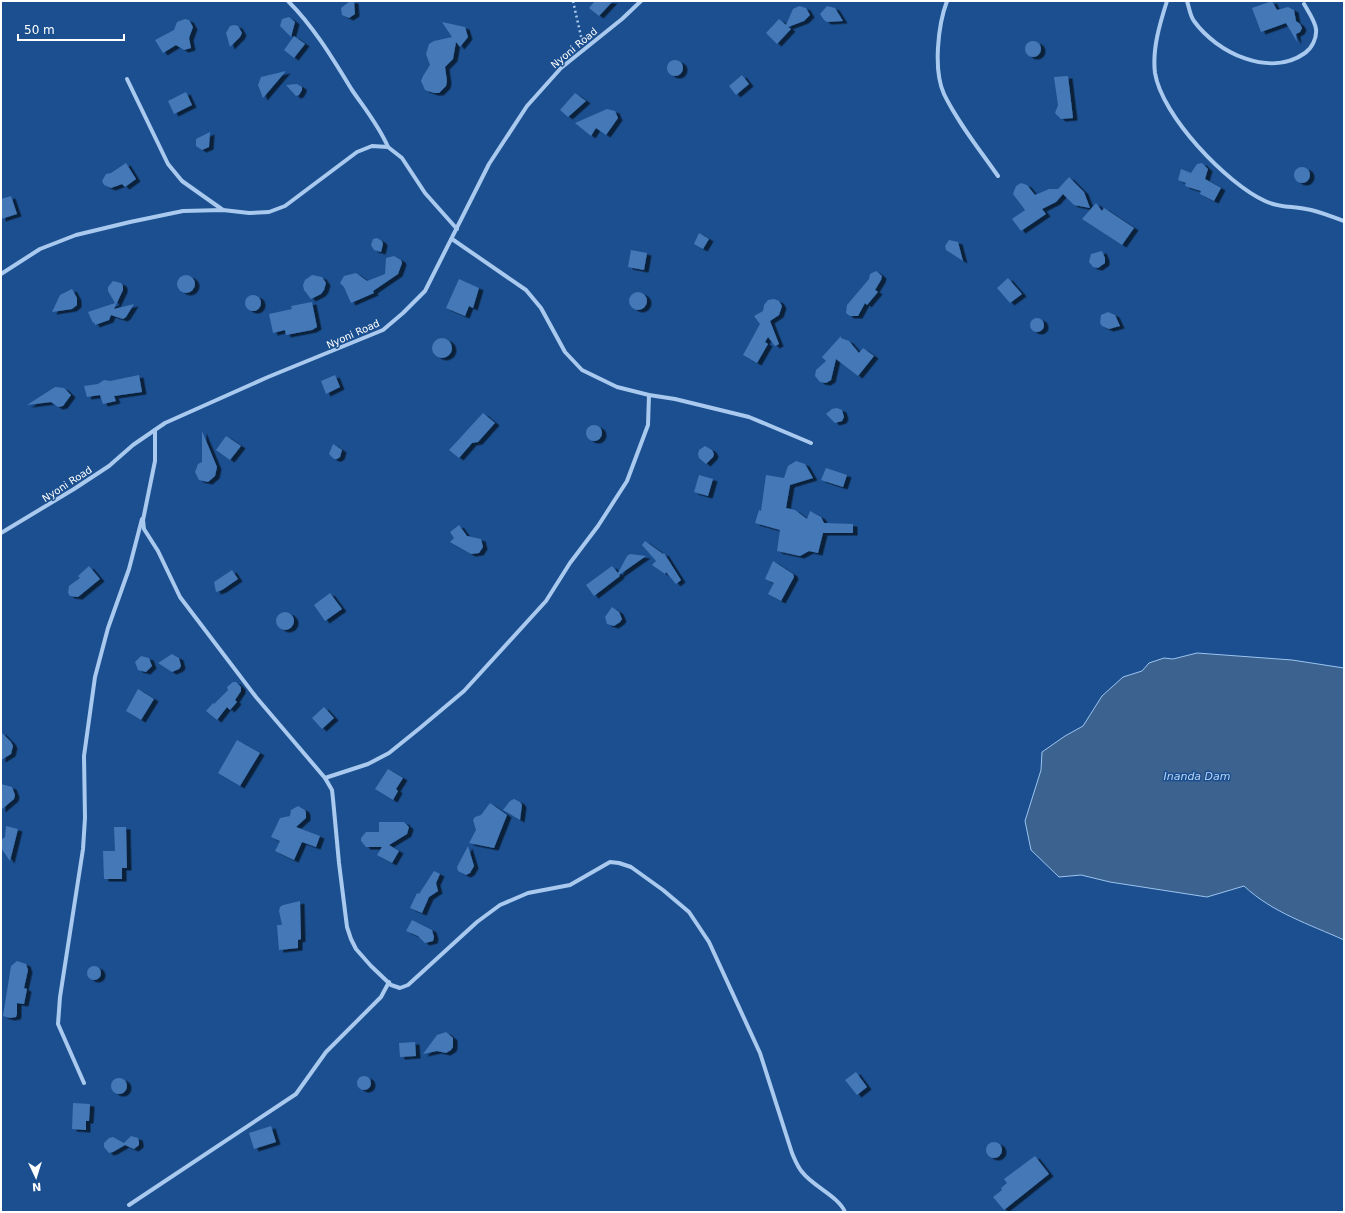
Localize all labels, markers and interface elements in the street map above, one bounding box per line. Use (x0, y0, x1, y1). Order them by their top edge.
scale bar (18, 16, 124, 42)
text: 50 m (24, 23, 55, 37)
street label: Nyoni Road (549, 25, 599, 71)
street label: Nyoni Road (325, 317, 381, 351)
street label: Nyoni Road (40, 464, 94, 504)
water label: Inanda Dam (1163, 770, 1231, 783)
north arrow (16, 1157, 56, 1197)
text: N (32, 1180, 42, 1193)

